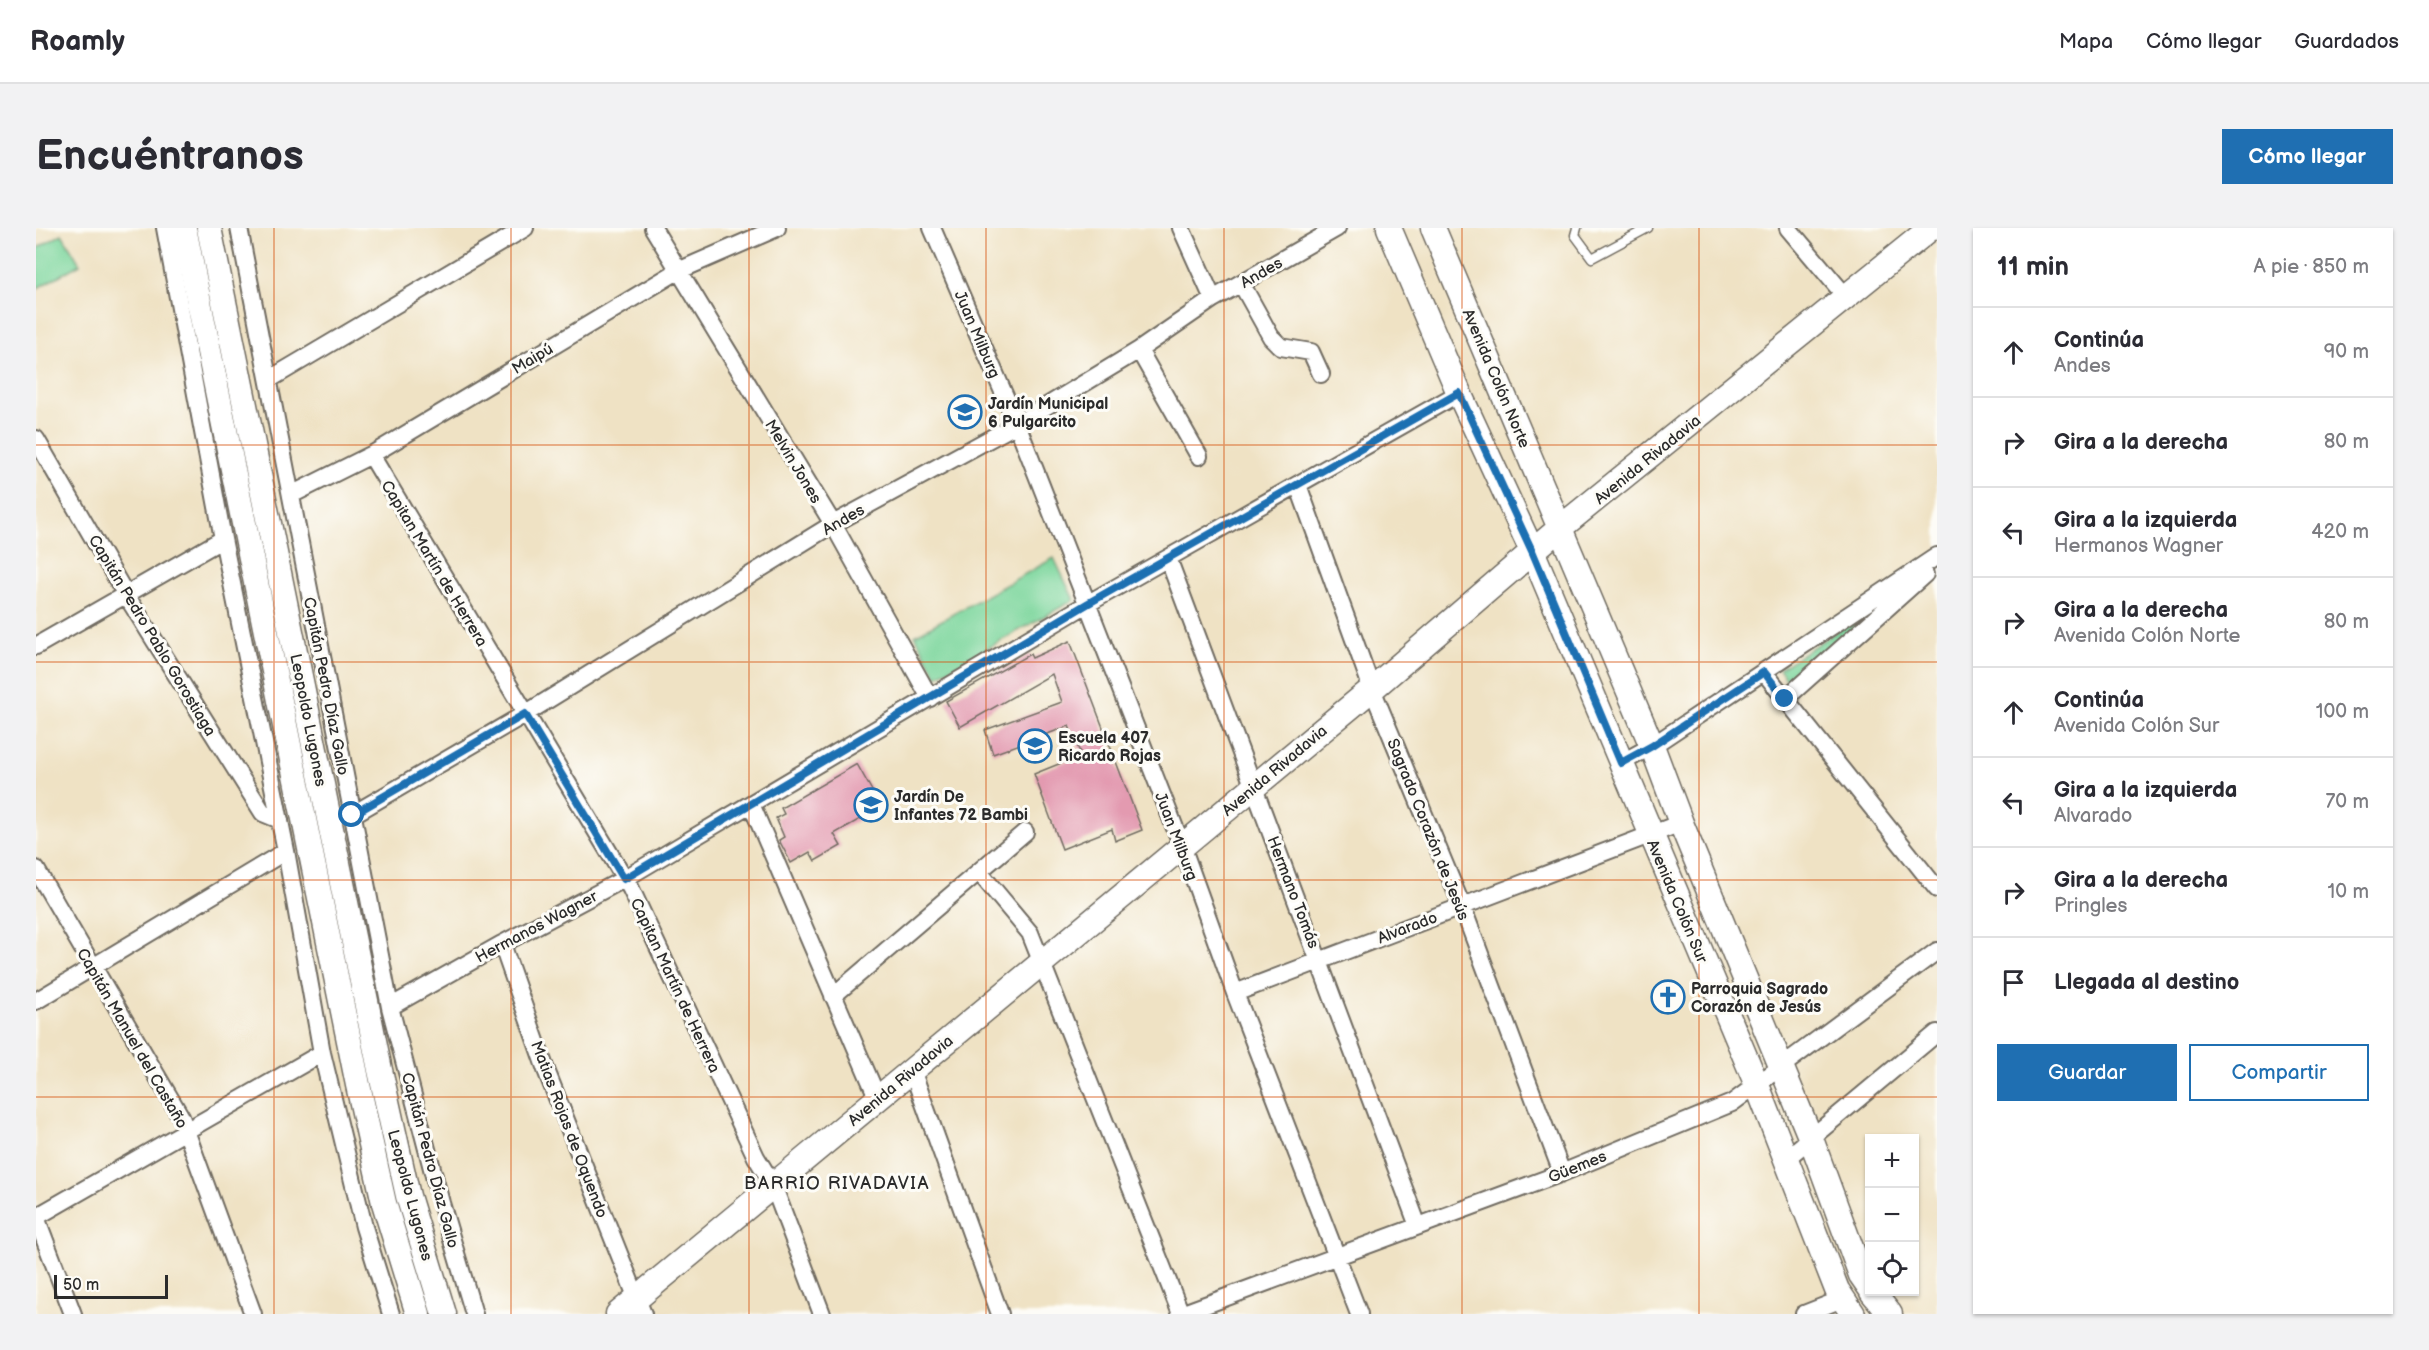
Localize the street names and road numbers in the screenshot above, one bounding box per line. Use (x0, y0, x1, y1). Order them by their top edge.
street label: Andes (1237, 254, 1286, 293)
street label: Juan Milburg (950, 288, 1004, 381)
street label: Avenida Colón Norte (1458, 306, 1534, 451)
street label: Maipú (509, 340, 557, 379)
street label: Avenida Rivadavia (1591, 411, 1705, 509)
street label: Melvin Jones (760, 416, 825, 507)
street label: Capitan Martín de Herrera (377, 477, 491, 650)
street label: Andes (819, 501, 868, 540)
street label: Capitán Pedro Pablo Gorostiaga (84, 532, 219, 740)
street label: Capitán Pedro Díaz Gallo (299, 596, 352, 777)
street label: Leopoldo Lugones (285, 652, 330, 788)
street label: Avenida Rivadavia (1218, 722, 1331, 821)
street label: Sagrado Corazón de Jesús (1382, 736, 1473, 923)
street label: Juan Milburg (1150, 790, 1201, 883)
street label: Hermano Tomás (1263, 834, 1323, 951)
street label: Avenida Colón Sur (1642, 837, 1711, 966)
street label: Hermanos Wagner (473, 887, 601, 967)
street label: Capitan Martín de Herrera (626, 895, 724, 1076)
street label: Alvarado (1375, 908, 1440, 949)
street label: Capitán Manuel del Castaño (72, 945, 191, 1132)
street label: Avenida Rivadavia (844, 1032, 957, 1131)
street label: Matias Rojas de Oquendo (526, 1038, 611, 1221)
street label: Capitán Pedro Díaz Gallo (397, 1071, 462, 1250)
street label: Leopoldo Lugones (383, 1128, 436, 1263)
street label: Güemes (1546, 1147, 1610, 1188)

